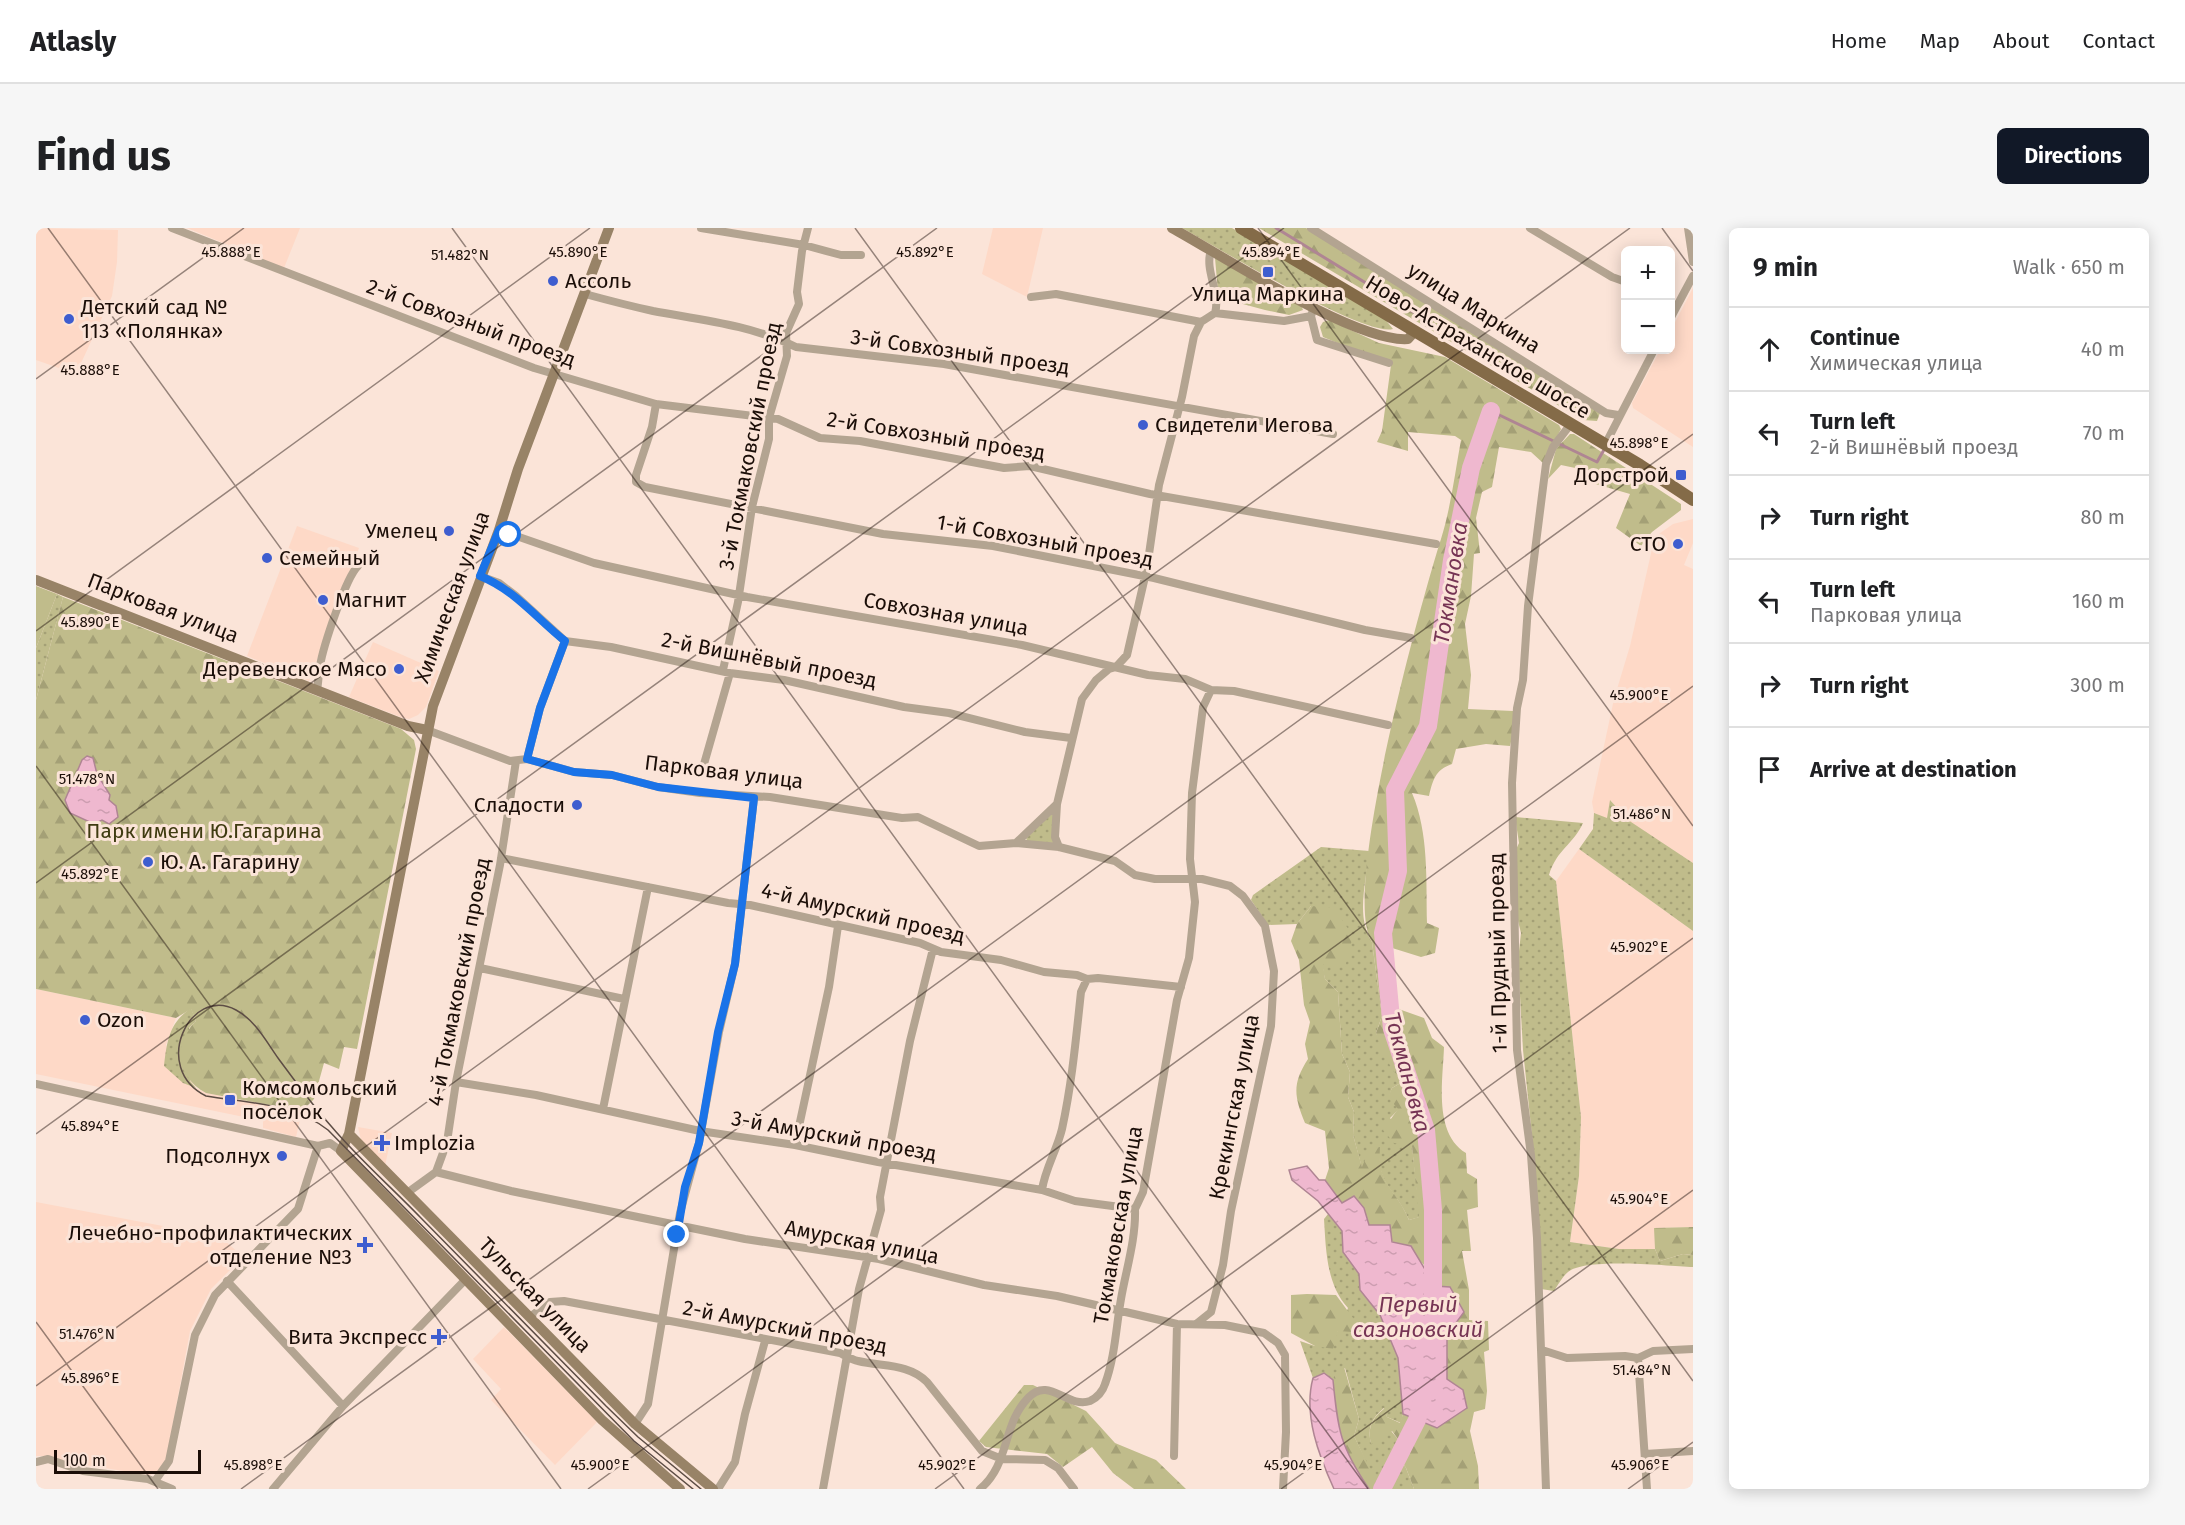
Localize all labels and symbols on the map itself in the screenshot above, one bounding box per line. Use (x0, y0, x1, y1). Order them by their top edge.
text: 45.888°E (201, 243, 261, 261)
text: 45.890°E (548, 243, 608, 261)
text: 45.892°E (896, 243, 954, 261)
text: 45.894°E (1242, 243, 1300, 261)
text: 51.482°N (431, 246, 489, 264)
street label: улица Маркина (1403, 257, 1545, 359)
marker: Улица Маркина (1261, 265, 1275, 279)
place label: Ассоль (565, 268, 631, 294)
street label: Ново-Астраханское шоссе (1361, 270, 1595, 424)
street label: 2-й Совхозный проезд (363, 273, 579, 373)
marker: Ассоль (546, 274, 560, 288)
place label: Улица Маркина (1192, 281, 1344, 307)
place label: Детский сад № 113 «Полянка» (80, 294, 228, 344)
marker: Детский сад № 113 «Полянка» (62, 312, 76, 326)
street label: 3-й Токмаковский проезд (713, 320, 787, 572)
street label: 3-й Совхозный проезд (849, 324, 1071, 380)
text: 45.888°E (60, 361, 120, 379)
street label: 2-й Совхозный проезд (825, 406, 1047, 466)
place label: Свидетели Иегова (1155, 412, 1334, 438)
marker: Свидетели Иегова (1136, 418, 1150, 432)
text: 45.898°E (1610, 434, 1668, 452)
place label: Дорстрой (1574, 462, 1669, 488)
marker: Дорстрой (1674, 468, 1688, 482)
street label: Химическая улица (409, 507, 495, 687)
street label: 1-й Совхозный проезд (935, 509, 1155, 573)
place label: Умелец (365, 518, 437, 544)
water label: Токмановка (1428, 520, 1473, 646)
route start (495, 521, 521, 547)
marker: Умелец (442, 524, 456, 538)
place label: СТО (1630, 531, 1666, 557)
marker: СТО (1671, 537, 1685, 551)
place label: Семейный (279, 545, 380, 571)
marker: Семейный (260, 551, 274, 565)
street label: Парковая улица (84, 567, 242, 649)
place label: Магнит (335, 587, 407, 613)
street label: Совхозная улица (862, 587, 1030, 641)
marker: Магнит (316, 593, 330, 607)
text: 45.890°E (60, 613, 120, 631)
street label: 2-й Вишнёвый проезд (659, 626, 879, 694)
place label: Деревенское Мясо (202, 656, 387, 682)
marker: Деревенское Мясо (392, 662, 406, 676)
text: 45.900°E (1609, 686, 1669, 704)
street label: Парковая улица (643, 749, 805, 795)
text: 51.478°N (59, 770, 115, 788)
place label: Сладости (474, 792, 565, 818)
marker: Сладости (570, 798, 584, 812)
text: 51.486°N (1613, 805, 1671, 823)
park label: Парк имени Ю.Гагарина (86, 818, 322, 844)
place label: Ю. А. Гагарину (160, 849, 300, 875)
street label: 1-й Прудный проезд (1483, 853, 1513, 1053)
marker: Ю. А. Гагарину (141, 855, 155, 869)
street label: 4-й Токмаковский проезд (422, 856, 496, 1108)
text: 45.892°E (61, 865, 119, 883)
street label: 4-й Амурский проезд (759, 877, 967, 949)
text: 45.902°E (1610, 938, 1668, 956)
place label: Ozon (97, 1007, 145, 1033)
water label: Токмановка (1379, 1009, 1436, 1135)
street label: Крекингская улица (1203, 1012, 1265, 1202)
marker: Ozon (78, 1013, 92, 1027)
place label: Комсомольский посёлок (242, 1075, 398, 1125)
marker: Комсомольский посёлок (223, 1093, 237, 1107)
street label: 3-й Амурский проезд (729, 1105, 939, 1167)
text: 45.894°E (61, 1117, 119, 1135)
street label: Токмаковская улица (1088, 1124, 1148, 1326)
place label: Implozia (394, 1130, 475, 1156)
marker: Implozia (375, 1136, 389, 1150)
place label: Подсолнух (165, 1143, 271, 1169)
marker: Подсолнух (275, 1149, 289, 1163)
text: 45.904°E (1610, 1190, 1668, 1208)
street label: Амурская улица (783, 1214, 941, 1270)
place label: Лечебно-профилактических отделение №3 (68, 1220, 353, 1270)
route end (663, 1221, 689, 1247)
street label: Тульская улица (473, 1232, 597, 1358)
marker: Лечебно-профилактических отделение №3 (356, 1236, 374, 1254)
water label: Первый сазоновский (1353, 1291, 1483, 1343)
street label: 2-й Амурский проезд (681, 1294, 889, 1360)
place label: Вита Экспресс (288, 1324, 427, 1350)
text: 51.476°N (59, 1325, 115, 1343)
marker: Вита Экспресс (432, 1330, 446, 1344)
text: 51.484°N (1613, 1361, 1671, 1379)
text: 45.896°E (61, 1369, 119, 1387)
scale bar (54, 1447, 201, 1474)
text: 45.898°E (224, 1456, 282, 1474)
text: 45.900°E (570, 1456, 630, 1474)
text: 45.902°E (918, 1456, 976, 1474)
text: 45.904°E (1264, 1456, 1322, 1474)
text: 45.906°E (1611, 1456, 1669, 1474)

